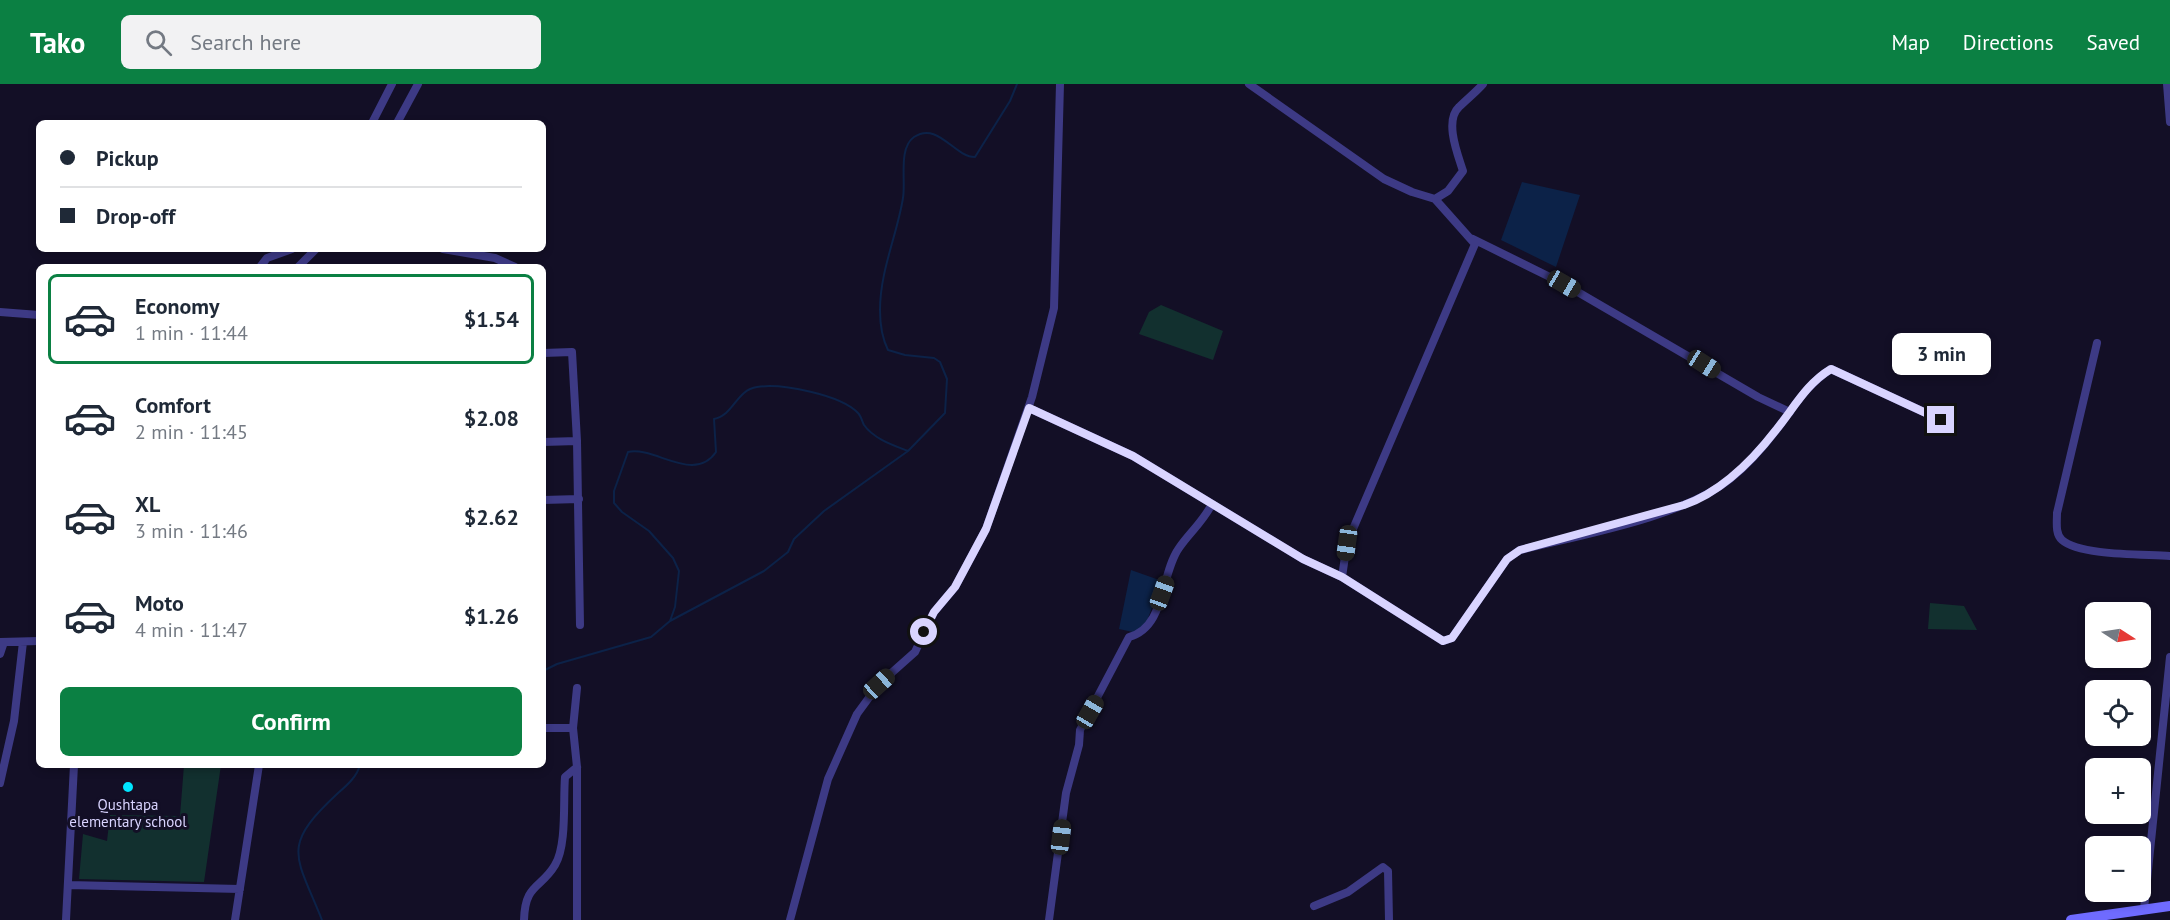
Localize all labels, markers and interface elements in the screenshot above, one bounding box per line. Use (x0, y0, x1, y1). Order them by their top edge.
search box (121, 15, 541, 69)
text: Tako (30, 24, 85, 61)
icon: search (142, 26, 175, 59)
text: Search here (190, 28, 301, 56)
text: Map (1891, 29, 1930, 56)
text: Directions (1963, 29, 2054, 56)
text: Saved (2087, 29, 2140, 56)
text: Pickup (96, 144, 159, 172)
text: Drop-off (96, 202, 175, 230)
car (1544, 267, 1584, 301)
icon: car (63, 292, 117, 346)
text: Economy (135, 292, 219, 320)
text: $1.54 (464, 305, 519, 333)
text: 1 min · 11:44 (135, 320, 248, 346)
callout: 3 min (1892, 333, 1990, 375)
text: 3 min (1917, 341, 1966, 367)
car (1684, 347, 1724, 381)
icon: car (63, 391, 117, 445)
text: Comfort (135, 391, 211, 419)
text: $2.08 (464, 404, 519, 432)
route end (1927, 406, 1954, 433)
text: 2 min · 11:45 (135, 419, 248, 445)
icon: car (63, 490, 117, 544)
text: XL (135, 490, 160, 518)
text: $2.62 (464, 503, 519, 531)
text: 3 min · 11:46 (135, 518, 248, 544)
car (1336, 524, 1358, 562)
car (1147, 573, 1177, 613)
icon: car (63, 589, 117, 643)
text: Moto (135, 589, 184, 617)
text: $1.26 (464, 602, 519, 630)
north arrow (2085, 602, 2151, 668)
map controls (2085, 602, 2151, 902)
text: 4 min · 11:47 (135, 617, 248, 643)
route start (910, 618, 937, 645)
car (860, 665, 898, 703)
button: locate (2085, 680, 2151, 746)
button: Confirm (60, 687, 522, 756)
car (1073, 692, 1107, 732)
button: + (2085, 758, 2151, 824)
marker: Qushtapa elementary school (121, 780, 135, 794)
place label: Qushtapa elementary school (69, 795, 187, 831)
car (1050, 818, 1072, 856)
button: − (2085, 836, 2151, 902)

